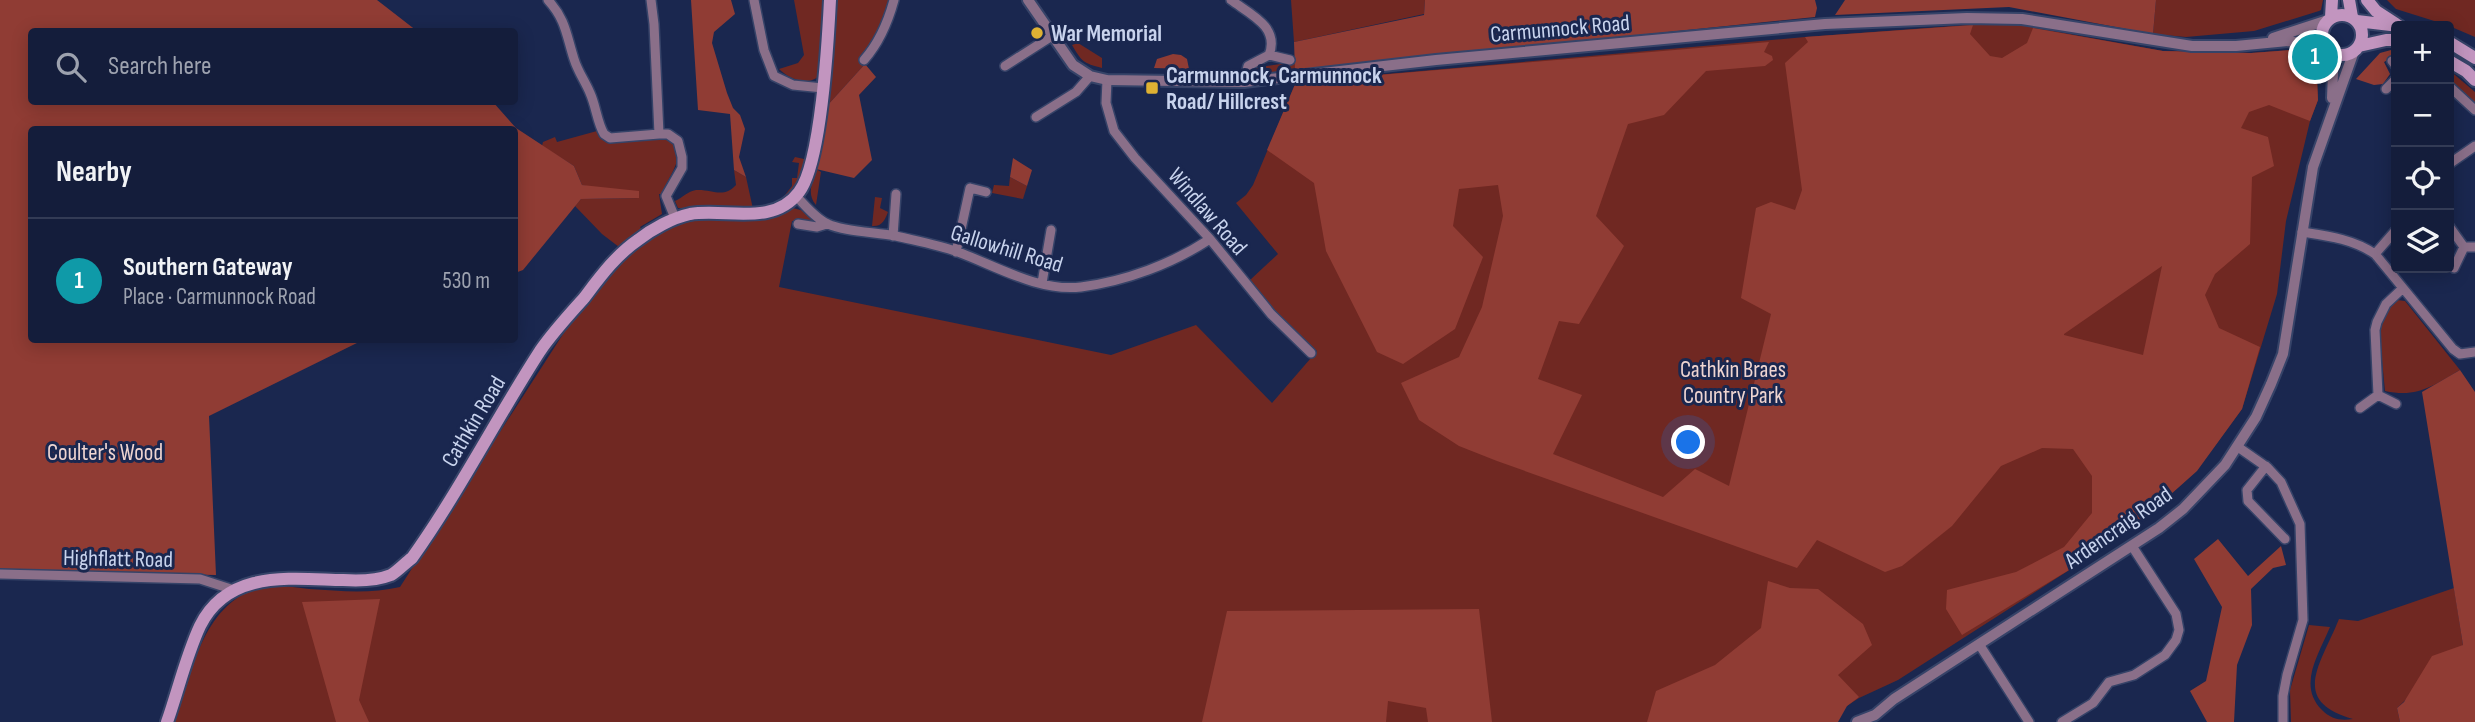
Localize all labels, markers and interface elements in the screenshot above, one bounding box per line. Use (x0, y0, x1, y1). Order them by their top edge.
street label: Carmunnock Road (1489, 9, 1631, 49)
place label: War Memorial (1051, 20, 1162, 48)
map controls (2391, 21, 2454, 273)
button: + (2391, 21, 2454, 84)
marker: War Memorial (1029, 25, 1045, 41)
search box (28, 28, 518, 105)
pin: 1 (2292, 31, 2338, 83)
icon: search (52, 48, 90, 86)
text: Search here (108, 51, 211, 82)
place label: Carmunnock, Carmunnock Road/ Hillcrest (1166, 62, 1382, 116)
marker: Carmunnock, Carmunnock Road/ Hillcrest (1144, 80, 1160, 96)
button: − (2391, 84, 2454, 147)
button: locate (2391, 147, 2454, 210)
text: Nearby (56, 154, 132, 190)
street label: Windlaw Road (1162, 162, 1253, 261)
button: layers (2391, 210, 2454, 273)
street label: Gallowhill Road (947, 219, 1066, 279)
text: Southern Gateway (123, 252, 293, 283)
text: 1 (74, 267, 84, 295)
text: 530 m (442, 267, 490, 295)
text: Place · Carmunnock Road (123, 283, 316, 311)
park label: Cathkin Braes Country Park (1680, 356, 1786, 410)
street label: Cathkin Road (436, 371, 512, 472)
your location (1671, 425, 1705, 459)
park label: Coulter's Wood (47, 439, 163, 467)
street label: Ardencraig Road (2059, 481, 2178, 576)
street label: Highflatt Road (63, 544, 173, 574)

